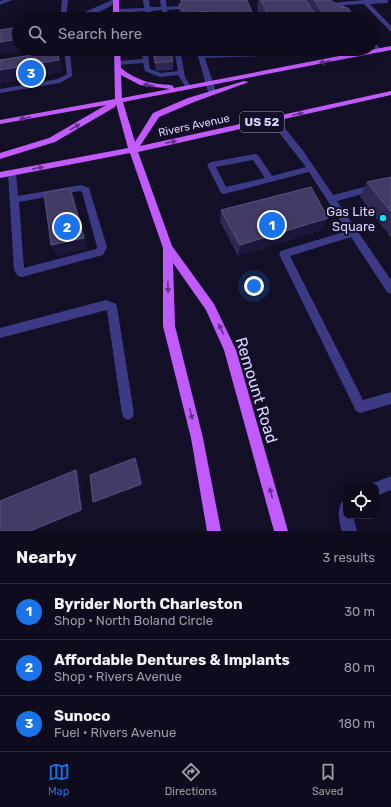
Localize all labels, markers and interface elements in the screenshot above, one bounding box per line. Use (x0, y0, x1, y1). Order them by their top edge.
search box (12, 12, 379, 56)
icon: search (26, 23, 48, 45)
text: Search here (58, 25, 142, 43)
pin: 3 (18, 58, 44, 88)
one-way arrow (319, 59, 331, 65)
one-way arrow (143, 82, 155, 88)
one-way arrow (292, 110, 304, 116)
street label: Rivers Avenue (157, 112, 231, 139)
road number: US 52 (240, 112, 284, 132)
one-way arrow (19, 115, 32, 121)
one-way arrow (69, 123, 81, 130)
one-way arrow (165, 138, 177, 144)
one-way arrow (32, 165, 44, 171)
place label: Gas Lite Square (326, 204, 375, 234)
pin: 1 (259, 210, 285, 240)
pin: 2 (54, 212, 80, 242)
marker: Gas Lite Square (378, 213, 388, 223)
your location (244, 276, 264, 296)
one-way arrow (165, 281, 171, 294)
one-way arrow (218, 323, 224, 335)
street label: Remount Road (231, 335, 282, 446)
one-way arrow (188, 408, 194, 420)
map controls (343, 483, 379, 519)
button: locate (343, 483, 379, 519)
one-way arrow (268, 487, 274, 499)
text: Nearby (16, 547, 77, 567)
text: 3 results (323, 550, 375, 565)
text: Byrider North Charleston (54, 595, 243, 613)
text: 1 (26, 604, 32, 619)
text: 30 m (344, 604, 375, 619)
text: Shop · North Boland Circle (54, 613, 213, 628)
text: Affordable Dentures & Implants (54, 651, 290, 669)
text: 2 (25, 660, 33, 675)
text: 80 m (344, 660, 375, 675)
text: Shop · Rivers Avenue (54, 669, 182, 684)
text: Sunoco (54, 707, 110, 725)
text: 3 (25, 716, 33, 731)
text: 180 m (338, 716, 375, 731)
text: Fuel · Rivers Avenue (54, 725, 176, 740)
tab: Map (48, 761, 70, 798)
tab: Directions (165, 761, 217, 798)
tab: Saved (312, 761, 343, 798)

